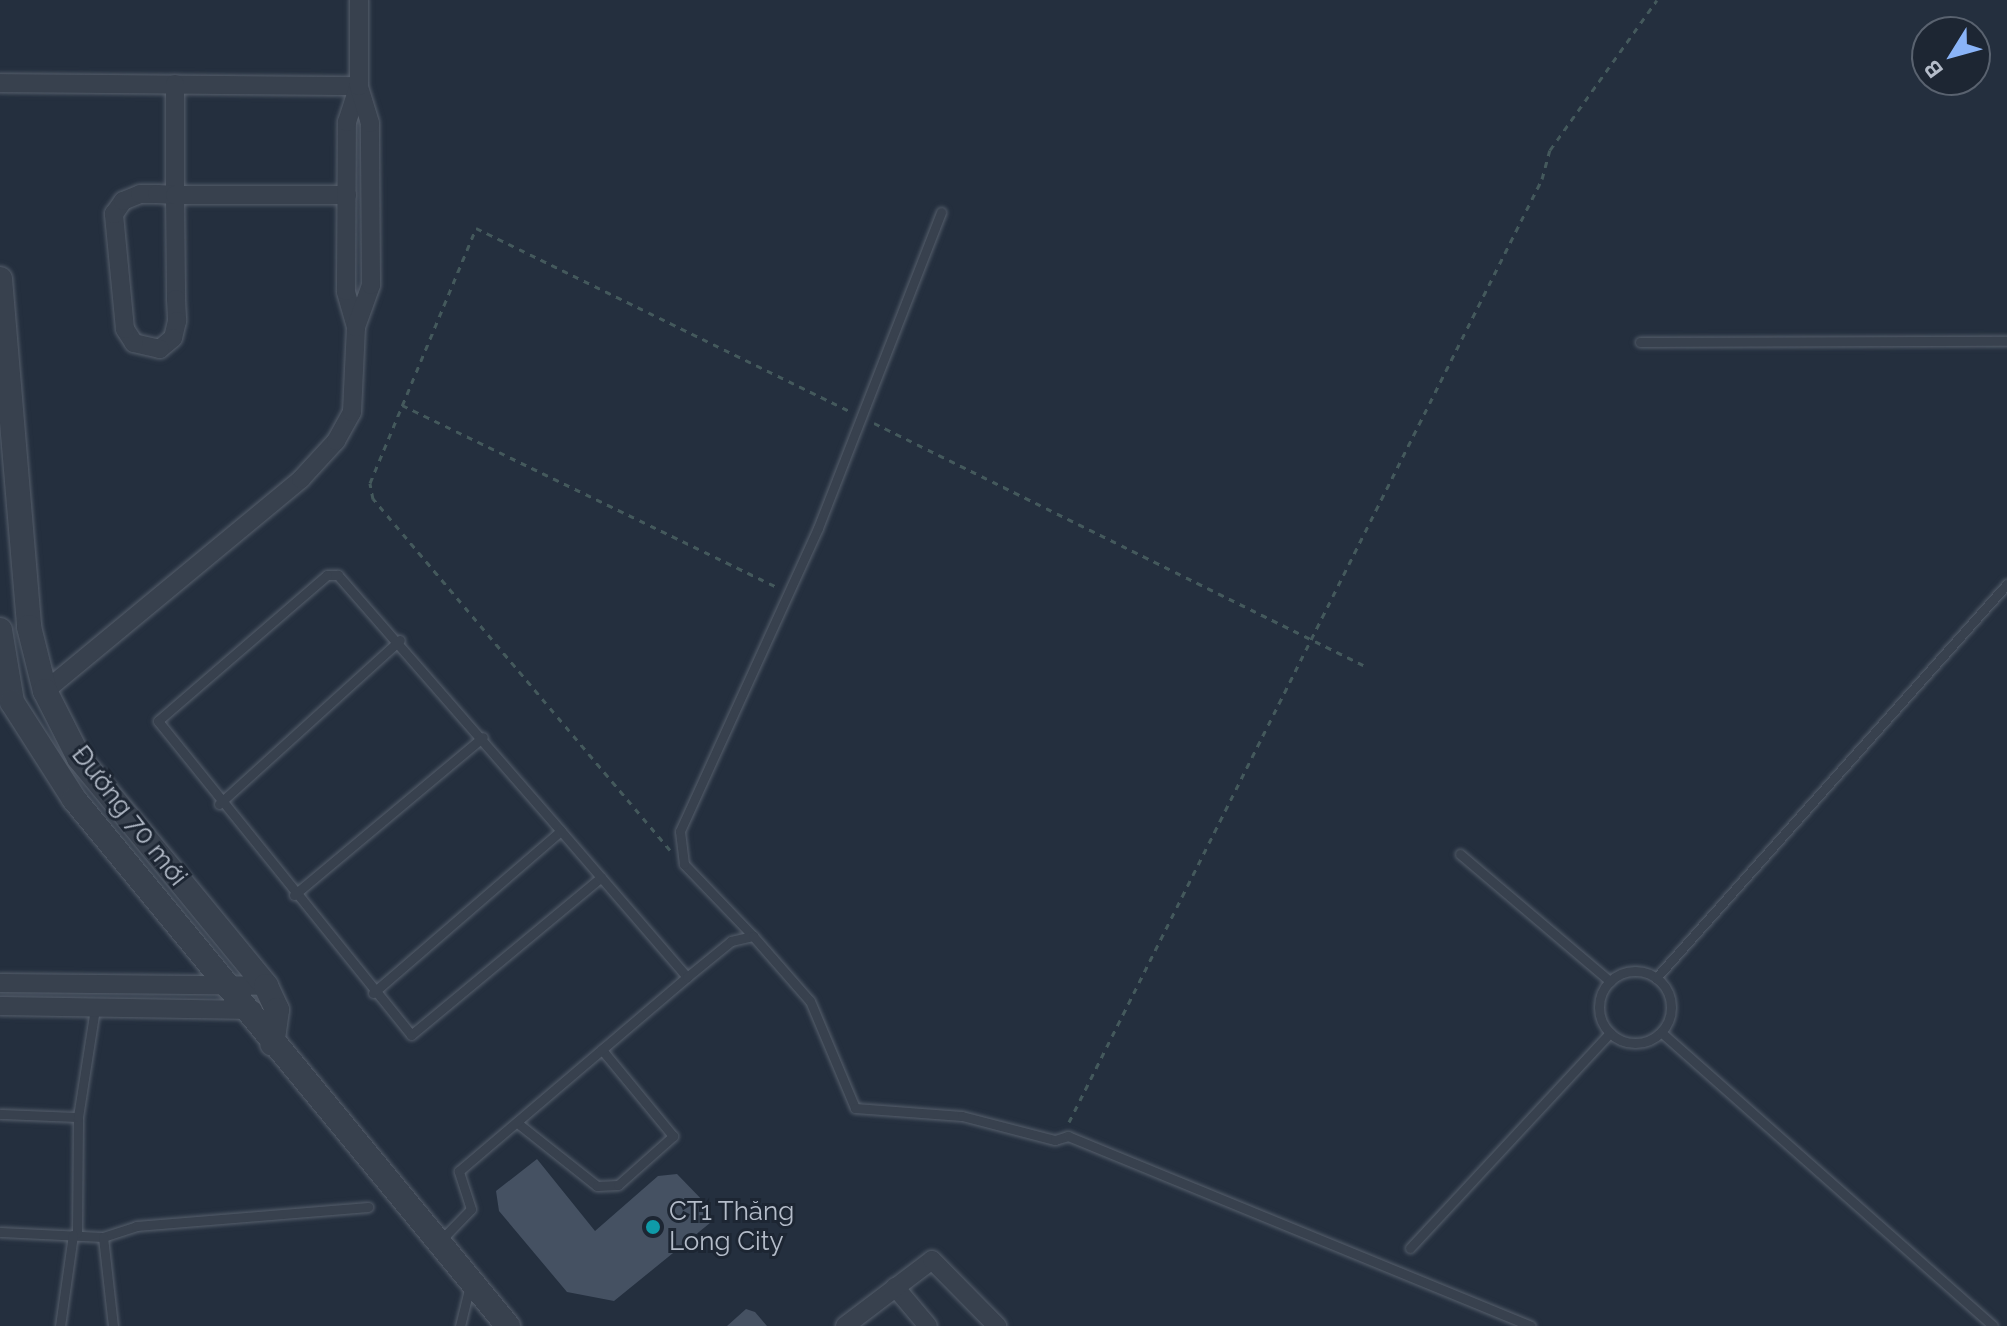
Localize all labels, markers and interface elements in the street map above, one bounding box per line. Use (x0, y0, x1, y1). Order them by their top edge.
north arrow (1911, 16, 1991, 96)
text: B (1919, 55, 1948, 83)
street label: Đường 70 mới (65, 740, 193, 892)
place label: CT1 Thăng Long City (669, 1196, 795, 1258)
marker: CT1 Thăng Long City (644, 1218, 662, 1236)

